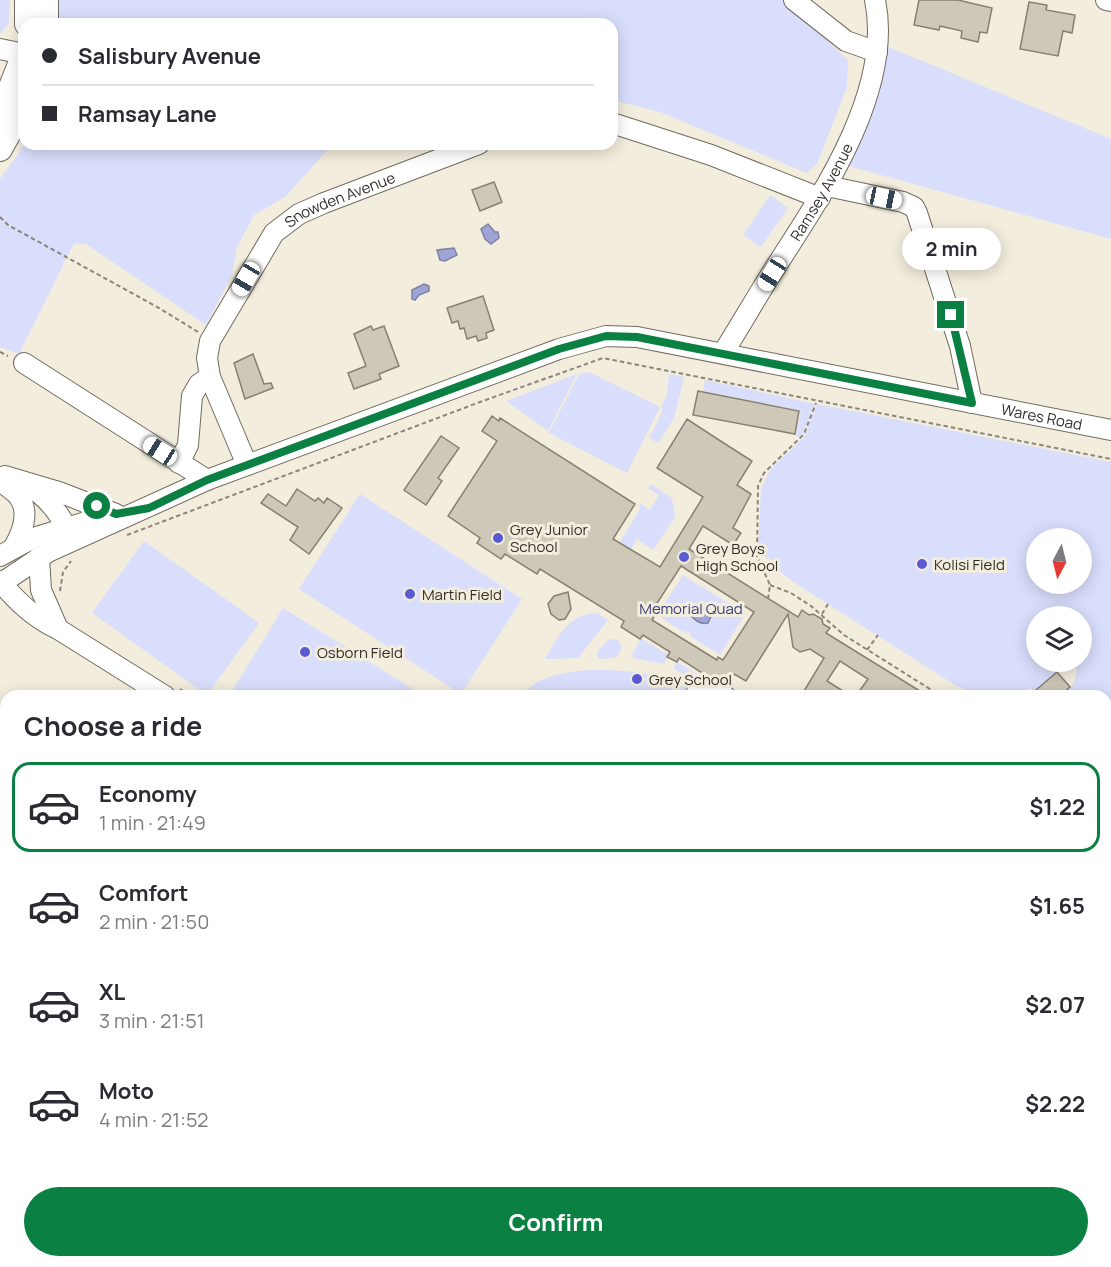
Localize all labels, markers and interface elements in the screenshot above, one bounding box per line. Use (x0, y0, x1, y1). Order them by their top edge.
text: Salisbury Avenue (78, 41, 261, 71)
text: Ramsay Lane (78, 99, 217, 129)
street label: Ramsey Avenue (785, 139, 858, 245)
street label: Snowden Avenue (280, 166, 398, 232)
car (865, 185, 903, 211)
callout: 2 min (902, 228, 1000, 270)
text: 2 min (925, 235, 978, 262)
car (755, 254, 789, 294)
car (229, 259, 263, 299)
route end (937, 301, 964, 328)
street label: Wares Road (999, 398, 1084, 435)
car (140, 434, 180, 468)
route start (83, 492, 110, 519)
place label: Grey Junior School (510, 519, 589, 557)
north arrow (1026, 528, 1092, 594)
map controls (1026, 528, 1092, 672)
marker: Grey Junior School (491, 531, 505, 545)
place label: Grey Boys High School (696, 538, 778, 576)
marker: Grey Boys High School (677, 550, 691, 564)
place label: Kolisi Field (934, 554, 1005, 575)
marker: Kolisi Field (915, 557, 929, 571)
place label: Martin Field (422, 584, 502, 605)
marker: Martin Field (403, 587, 417, 601)
park label: Memorial Quad (639, 598, 743, 619)
button: layers (1026, 606, 1092, 672)
place label: Osborn Field (317, 642, 403, 663)
marker: Osborn Field (298, 645, 312, 659)
place label: Grey School (649, 669, 732, 690)
marker: Grey School (630, 672, 644, 686)
text: Choose a ride (24, 707, 202, 744)
text: Economy (99, 779, 197, 809)
icon: car (27, 780, 81, 834)
text: $1.22 (1030, 792, 1085, 822)
text: 1 min · 21:49 (99, 809, 206, 836)
text: Comfort (99, 878, 188, 908)
icon: car (27, 879, 81, 933)
text: $1.65 (1029, 891, 1085, 921)
text: 2 min · 21:50 (99, 908, 209, 935)
text: XL (99, 977, 125, 1007)
icon: car (27, 978, 81, 1032)
text: $2.07 (1025, 990, 1085, 1020)
text: 3 min · 21:51 (99, 1007, 205, 1034)
text: Moto (99, 1076, 154, 1106)
icon: car (27, 1077, 81, 1131)
text: $2.22 (1025, 1089, 1085, 1119)
text: 4 min · 21:52 (99, 1106, 208, 1133)
button: Confirm (24, 1187, 1088, 1256)

